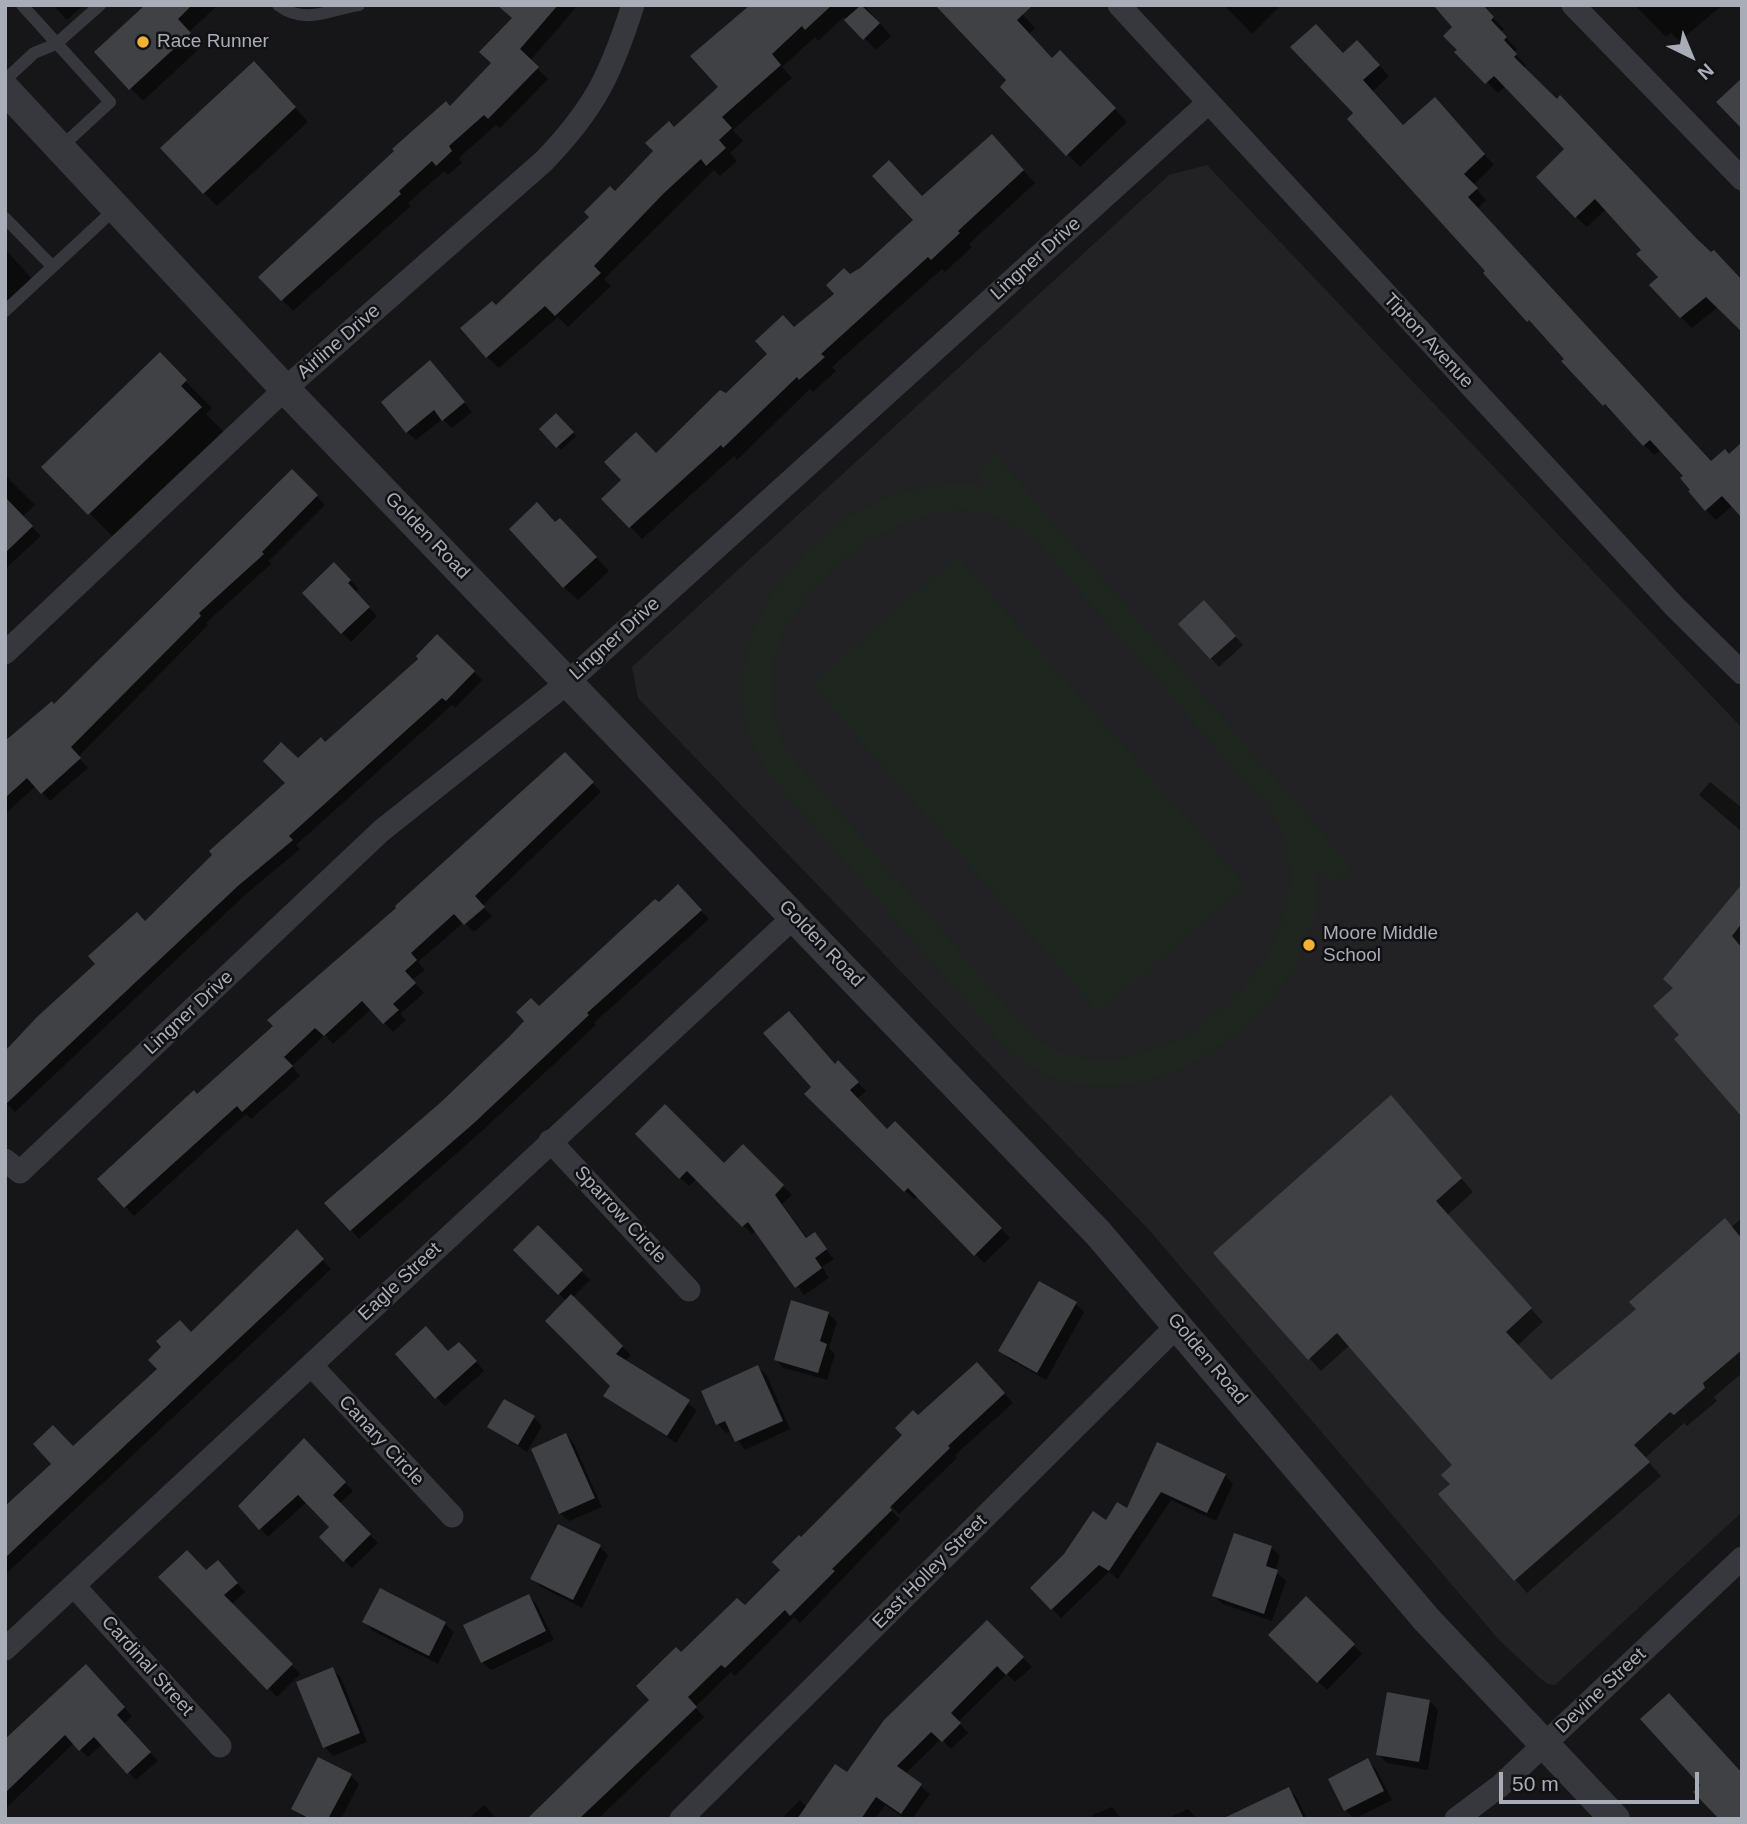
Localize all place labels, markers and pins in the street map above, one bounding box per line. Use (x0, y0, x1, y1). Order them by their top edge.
place label: Race Runner (157, 31, 269, 53)
marker: Race Runner (135, 34, 151, 50)
place label: Moore Middle School (1323, 923, 1438, 967)
marker: Moore Middle School (1301, 937, 1317, 953)

